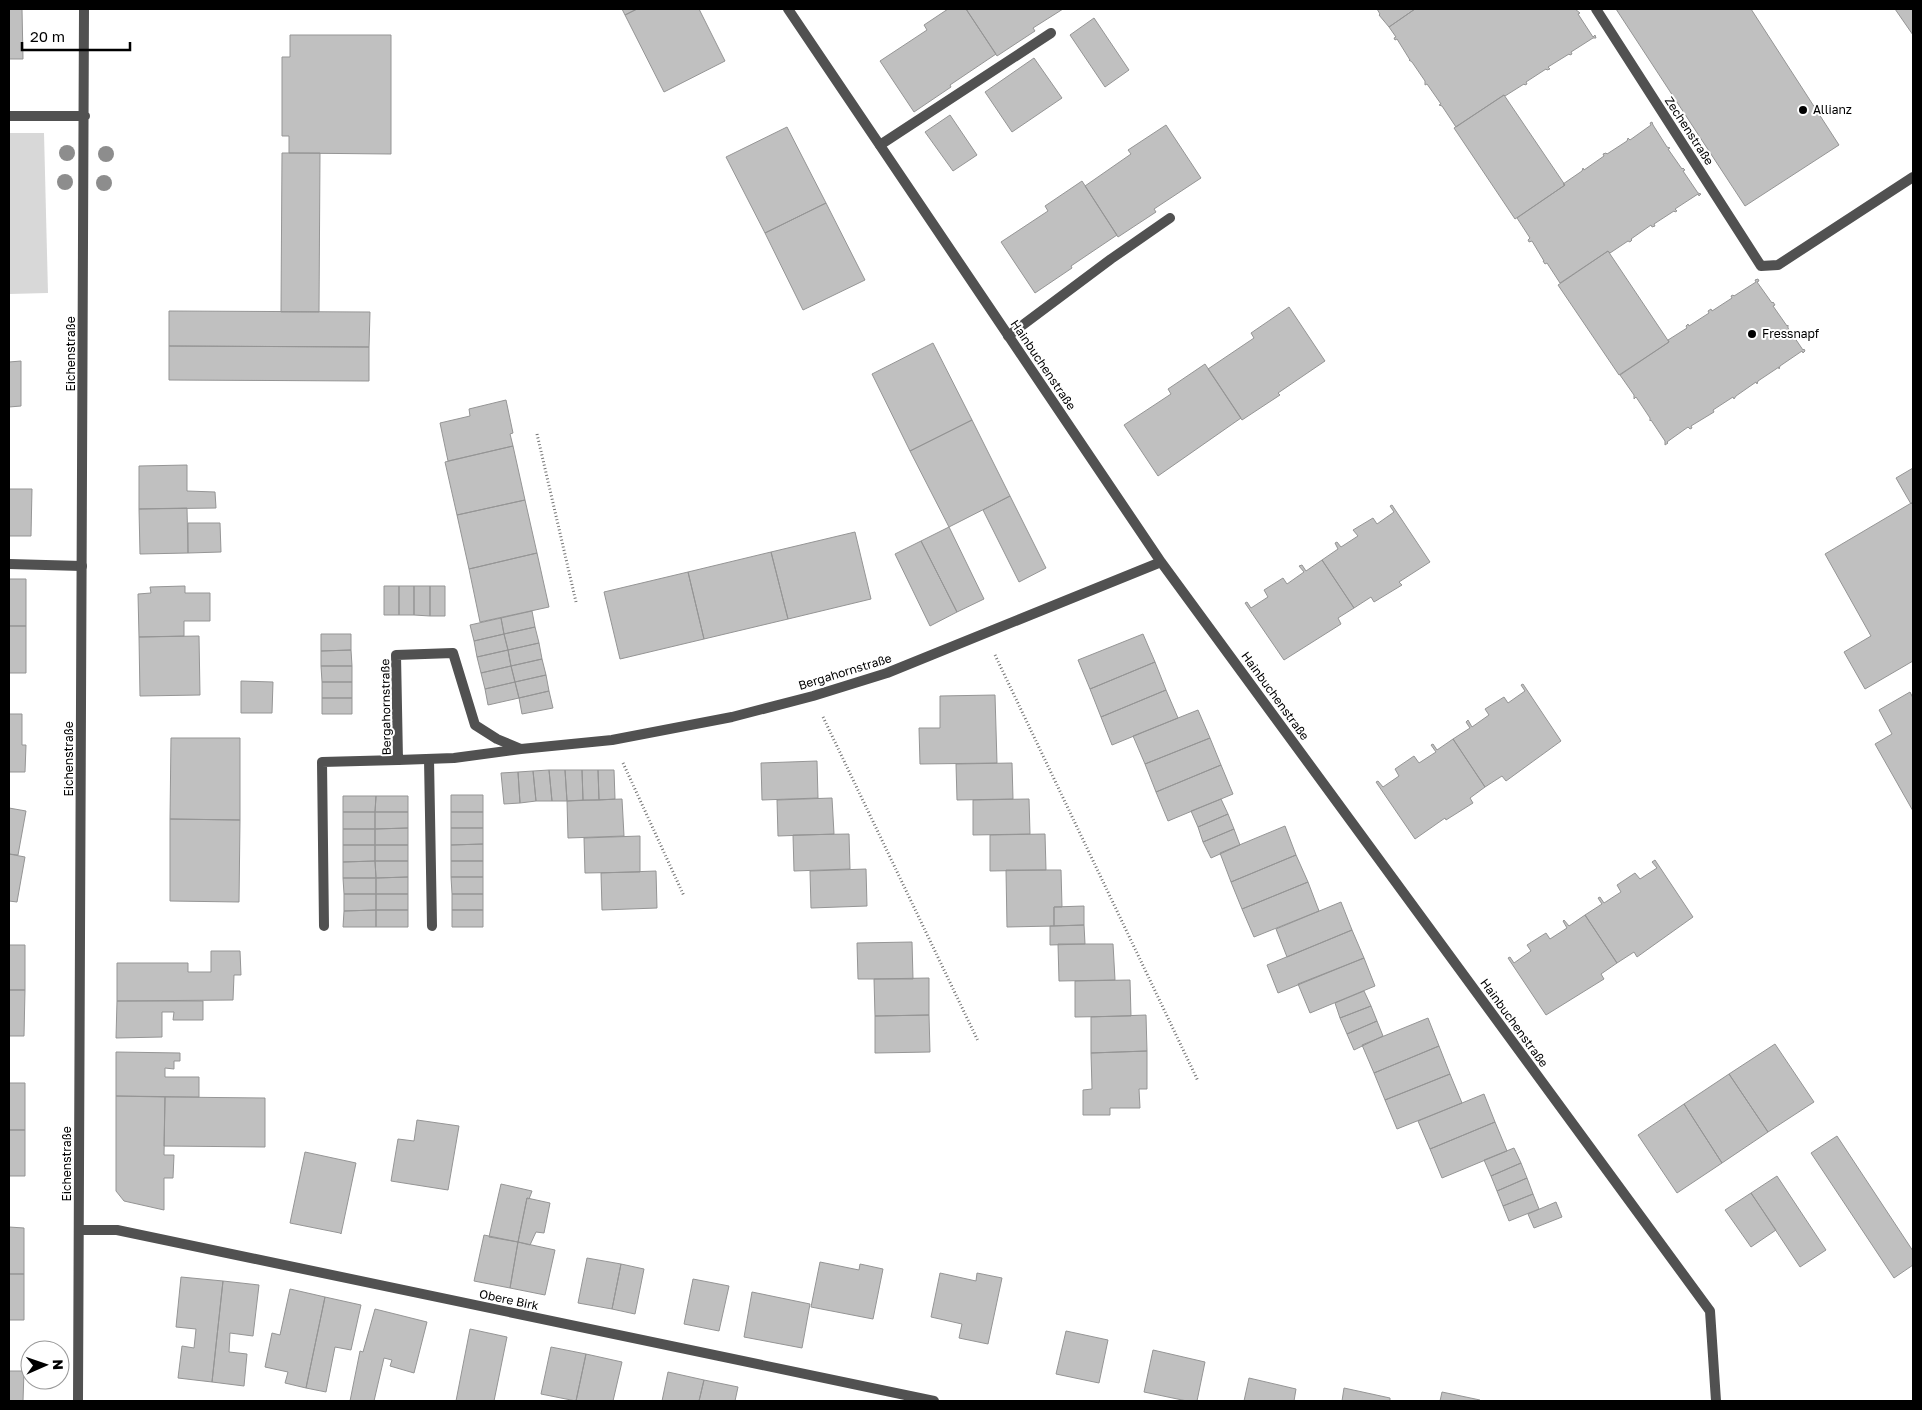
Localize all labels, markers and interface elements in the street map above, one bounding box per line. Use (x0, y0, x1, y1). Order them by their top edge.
scale bar (22, 20, 130, 52)
text: 20 m (30, 27, 65, 45)
street label: Zechenstraße (1662, 94, 1717, 168)
place label: Allianz (1813, 102, 1852, 117)
marker: Allianz (1797, 104, 1809, 116)
street label: Eichenstraße (63, 316, 78, 392)
street label: Hainbuchenstraße (1008, 317, 1079, 413)
place label: Fressnapf (1762, 326, 1820, 341)
marker: Fressnapf (1746, 328, 1758, 340)
street label: Hainbuchenstraße (1238, 648, 1313, 743)
street label: Bergahornstraße (796, 650, 893, 693)
street label: Bergahornstraße (377, 658, 394, 756)
street label: Eichenstraße (61, 721, 76, 797)
street label: Hainbuchenstraße (1477, 975, 1552, 1070)
street label: Eichenstraße (59, 1126, 74, 1202)
street label: Obere Birk (478, 1286, 540, 1313)
north arrow (20, 1340, 70, 1390)
text: N (50, 1359, 67, 1370)

